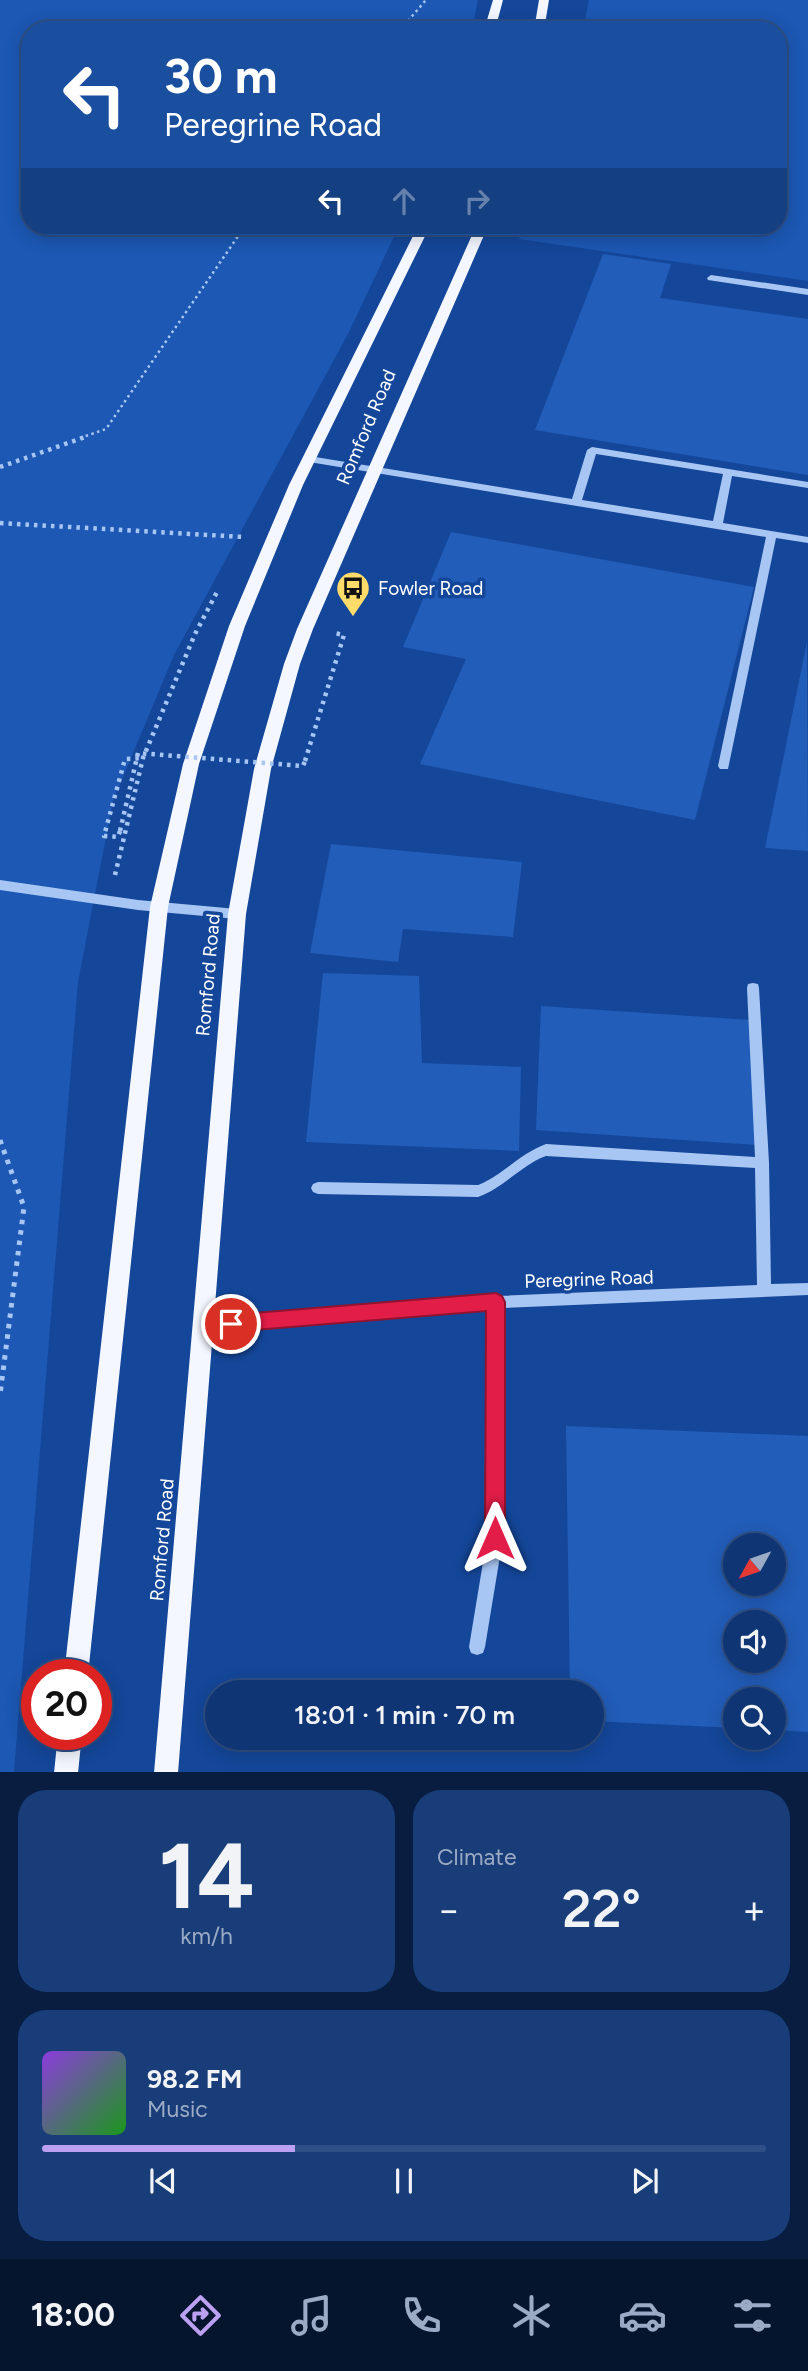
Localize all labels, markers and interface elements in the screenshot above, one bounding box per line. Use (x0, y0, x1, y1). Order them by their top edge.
text: 30 m (164, 46, 277, 105)
icon: left (49, 49, 140, 140)
text: Peregrine Road (164, 106, 382, 144)
icon: left (312, 182, 350, 220)
icon: ahead (385, 182, 423, 220)
icon: right (458, 182, 496, 220)
street label: Romford Road (331, 366, 401, 488)
bus stop icon: Fowler Road (334, 569, 372, 618)
place label: Fowler Road (378, 577, 483, 600)
street label: Romford Road (191, 913, 225, 1037)
street label: Peregrine Road (524, 1265, 654, 1293)
pin (201, 1294, 261, 1354)
icon: arrive (212, 1305, 250, 1343)
street label: Romford Road (145, 1478, 179, 1602)
position arrow (458, 1501, 532, 1575)
north arrow (723, 1533, 786, 1596)
map controls (723, 1533, 786, 1750)
button: sound (723, 1610, 786, 1673)
speed limit sign: 20 (21, 1659, 112, 1750)
button: search (723, 1687, 786, 1750)
text: 18:01 · 1 min · 70 m (294, 1699, 515, 1731)
text: 14 (158, 1822, 255, 1931)
text: Climate (437, 1843, 516, 1871)
text: 22° (562, 1878, 641, 1940)
text: − (437, 1887, 461, 1933)
text: + (742, 1887, 766, 1933)
text: km/h (180, 1922, 233, 1950)
text: 98.2 FM (147, 2063, 242, 2095)
text: Music (147, 2095, 208, 2123)
icon: previous (144, 2162, 182, 2200)
icon: pause (385, 2162, 423, 2200)
icon: next (626, 2162, 664, 2200)
icon: directions (176, 2291, 225, 2340)
icon: music (287, 2291, 336, 2340)
icon: phone (397, 2291, 446, 2340)
icon: climate (507, 2291, 556, 2340)
icon: car (618, 2291, 667, 2340)
icon: filters (728, 2291, 777, 2340)
text: 18:00 (31, 2296, 115, 2334)

